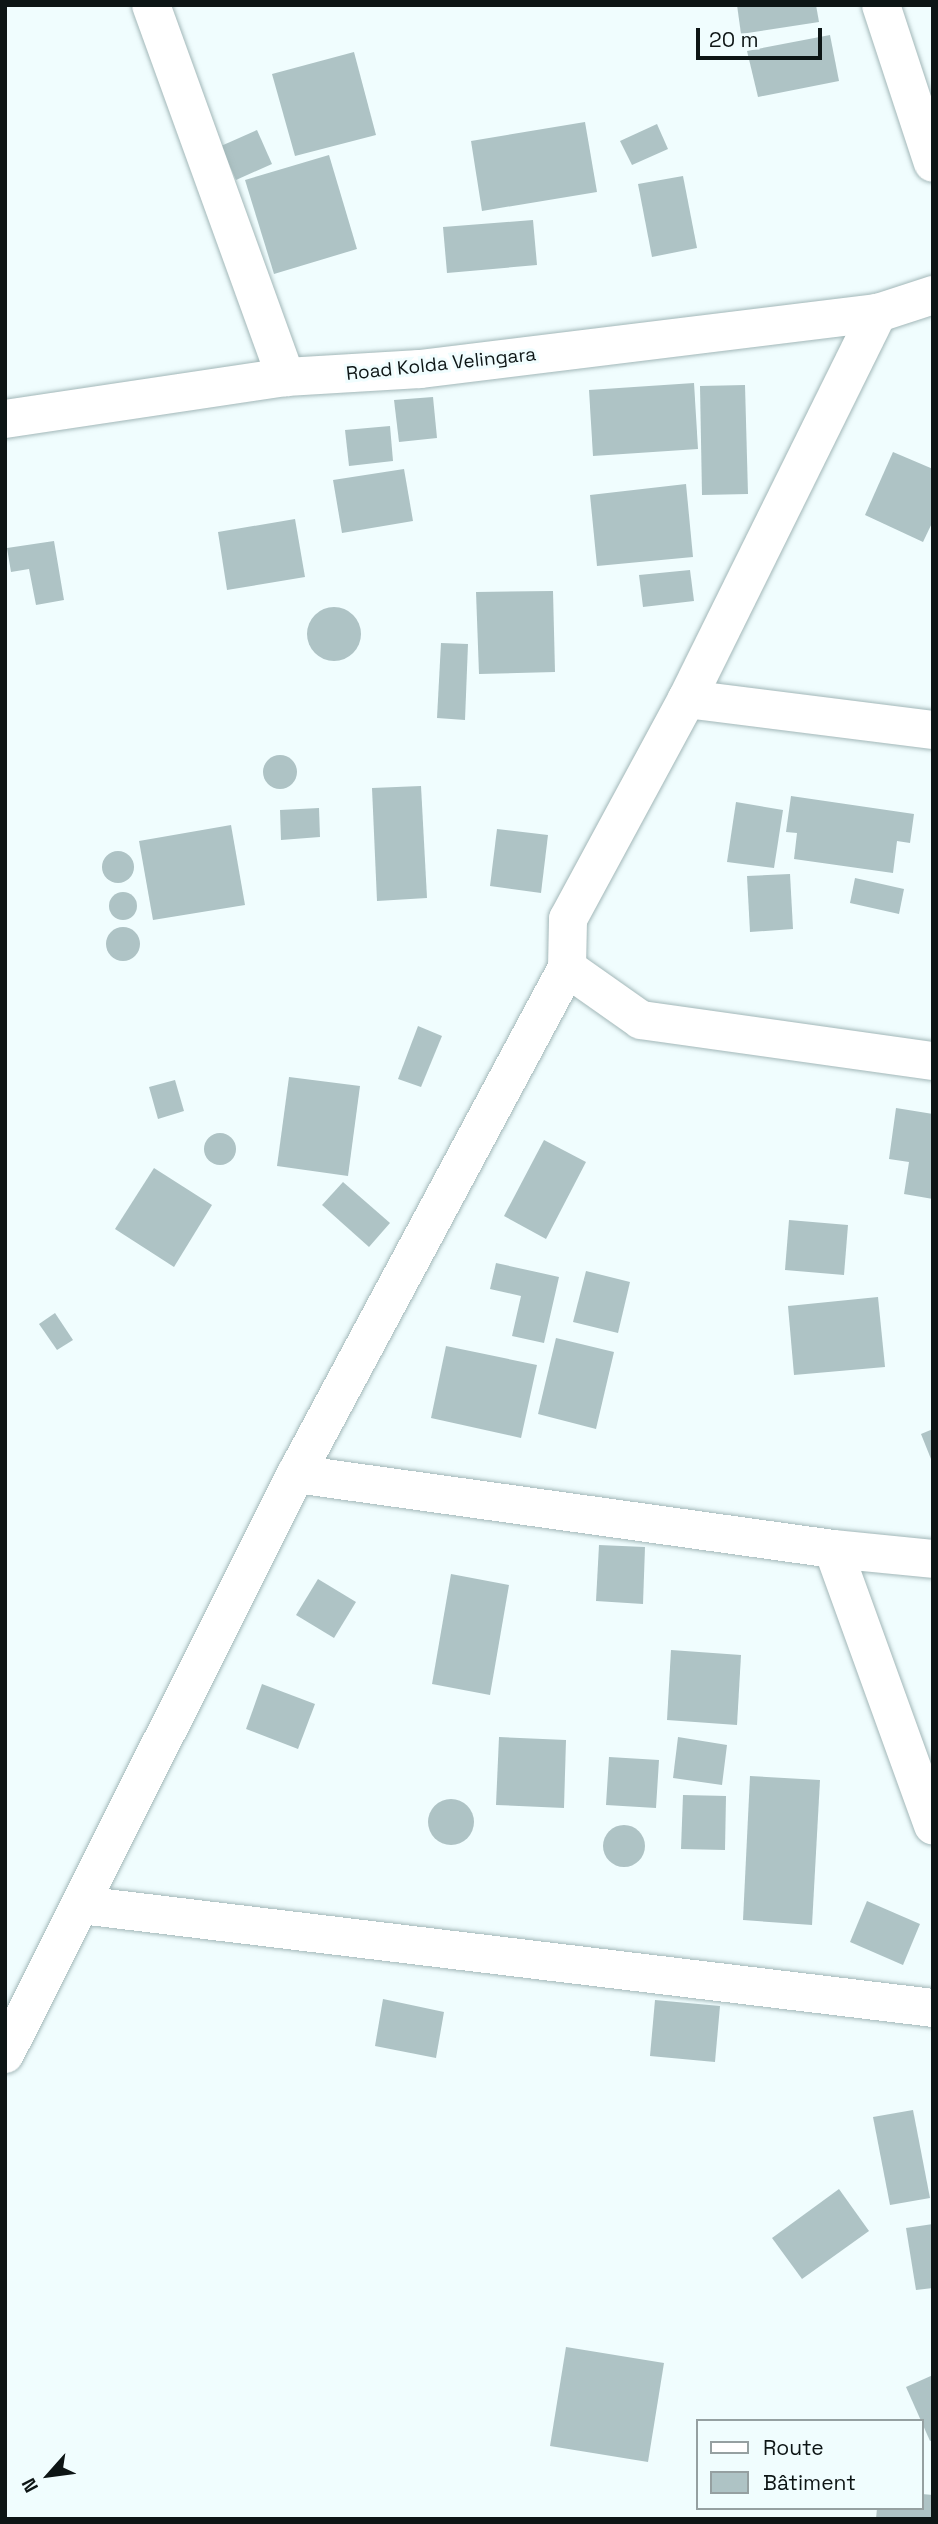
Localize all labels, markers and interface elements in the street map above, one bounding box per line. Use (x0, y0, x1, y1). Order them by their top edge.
scale bar (700, 14, 826, 58)
text: 20 m (709, 26, 759, 53)
street label: Road Kolda Velingara (345, 343, 537, 385)
legend (696, 2419, 924, 2510)
text: Route (763, 2434, 824, 2461)
north arrow (14, 2440, 84, 2510)
text: Bâtiment (763, 2469, 856, 2496)
text: N (16, 2474, 44, 2497)

